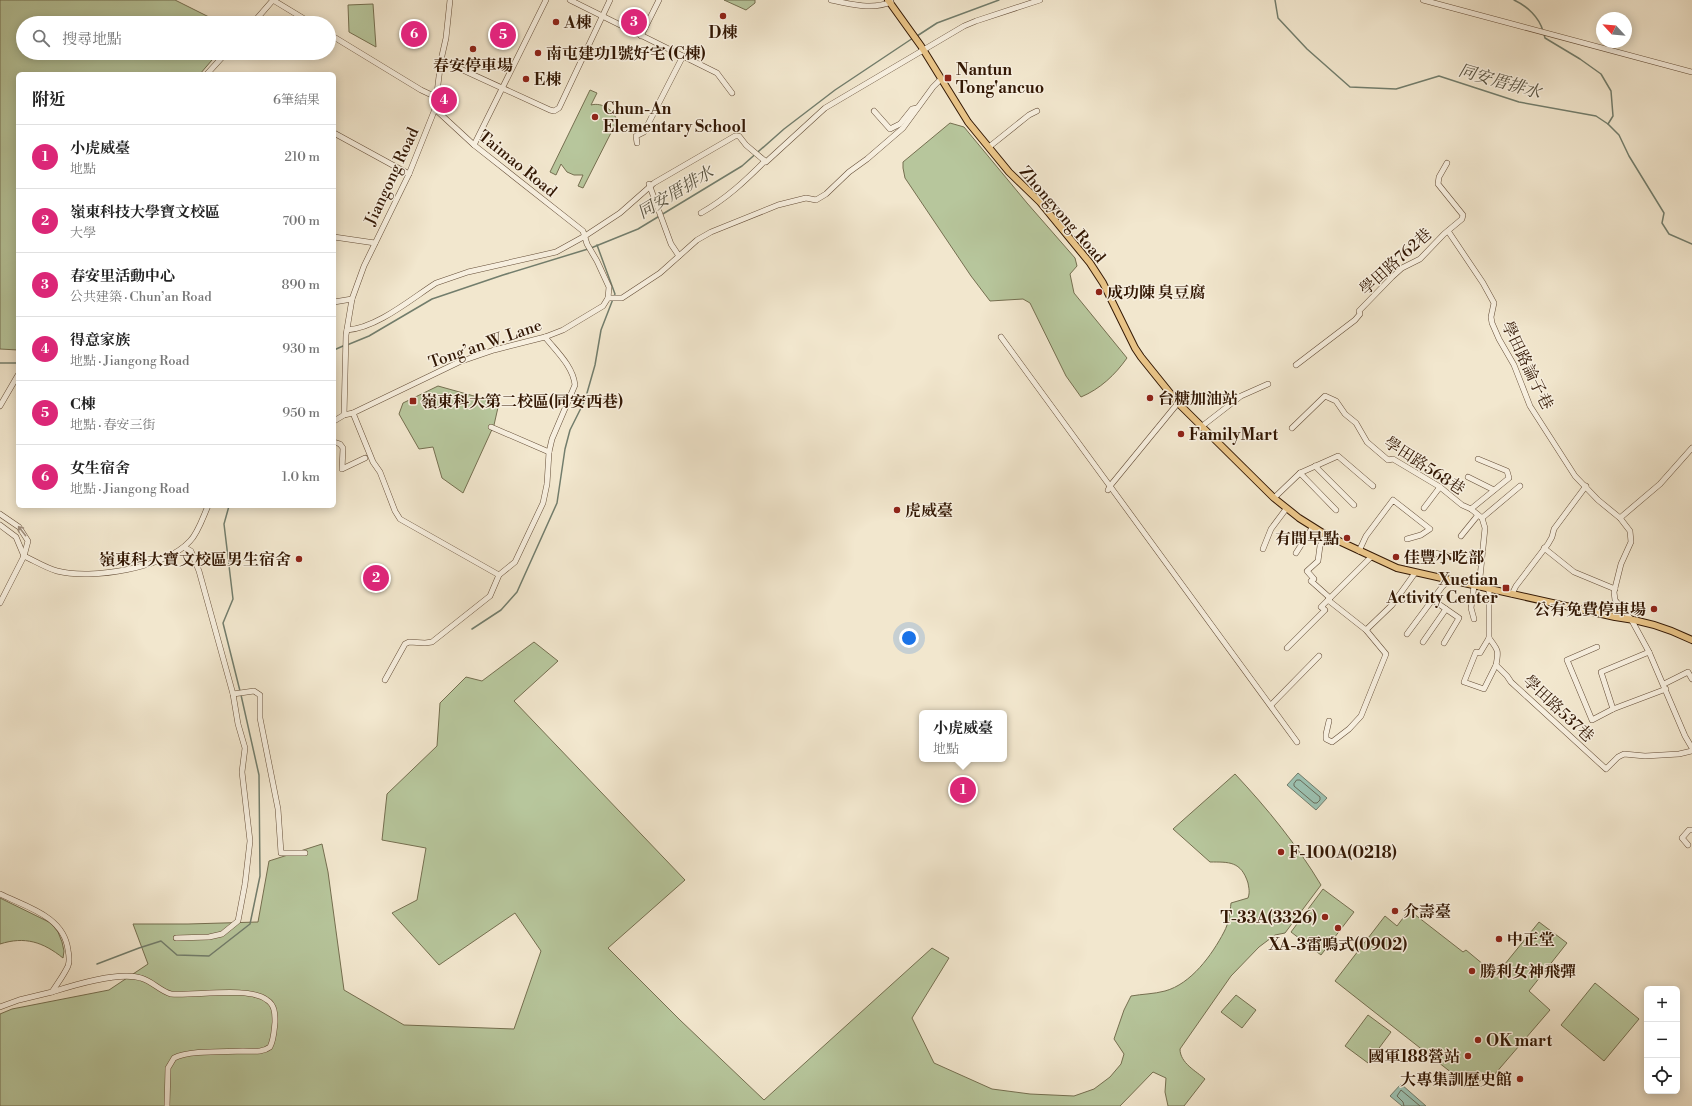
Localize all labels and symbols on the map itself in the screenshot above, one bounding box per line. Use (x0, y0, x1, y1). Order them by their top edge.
pin: 3 (621, 7, 647, 37)
marker: D棟 (718, 11, 728, 21)
north arrow (1596, 12, 1632, 48)
place label: A棟 (563, 13, 591, 33)
marker: A棟 (551, 17, 561, 27)
pin: 6 (401, 19, 427, 49)
pin: 5 (490, 20, 516, 50)
place label: D棟 (709, 23, 737, 43)
marker: 春安停車場 (468, 44, 478, 54)
place label: 南屯建功1號好宅 (C棟) (546, 44, 706, 64)
marker: 南屯建功1號好宅 (C棟) (533, 48, 543, 58)
place label: 春安停車場 (433, 56, 513, 76)
place label: Nantun Tong'ancuo (956, 60, 1044, 98)
water label: 同安厝排水 (1456, 60, 1546, 105)
place label: E棟 (534, 70, 561, 90)
marker: Nantun Tong'ancuo (943, 73, 953, 83)
marker: E棟 (521, 74, 531, 84)
pin: 4 (431, 85, 457, 115)
place label: Chun-An Elementary School (603, 99, 747, 137)
marker: Chun-An Elementary School (590, 112, 600, 122)
street label: Jiangong Road (360, 124, 423, 229)
street label: Taimao Road (474, 126, 561, 202)
water label: 同安厝排水 (633, 161, 719, 224)
street label: Zhongyong Road (1015, 162, 1110, 267)
street label: 學田路762巷 (1355, 224, 1436, 299)
place label: 成功陳 臭豆腐 (1107, 283, 1206, 303)
marker: 成功陳 臭豆腐 (1094, 287, 1104, 297)
street label: Tong’an W. Lane (426, 315, 544, 373)
street label: 學田路論子巷 (1497, 318, 1557, 413)
place label: 台糖加油站 (1158, 389, 1238, 409)
place label: 嶺東科大第二校區(同安西巷) (421, 392, 623, 412)
marker: 台糖加油站 (1145, 393, 1155, 403)
marker: 嶺東科大第二校區(同安西巷) (408, 396, 418, 406)
place label: FamilyMart (1189, 425, 1278, 445)
marker: FamilyMart (1176, 429, 1186, 439)
street label: 學田路568巷 (1380, 432, 1469, 499)
place label: 虎威臺 (905, 501, 953, 521)
marker: 虎威臺 (892, 505, 902, 515)
one-way arrow (17, 525, 26, 536)
place label: 有間早點 (1275, 529, 1339, 549)
marker: 有間早點 (1342, 533, 1352, 543)
place label: 佳豐小吃部 (1404, 548, 1485, 568)
place label: 嶺東科大寶文校區男生宿舍 (99, 550, 291, 570)
marker: 佳豐小吃部 (1391, 552, 1401, 562)
marker: 嶺東科大寶文校區男生宿舍 (294, 554, 304, 564)
pin: 2 (363, 563, 389, 593)
place label: Xuetian Activity Center (1385, 570, 1498, 608)
marker: Xuetian Activity Center (1501, 583, 1511, 593)
place label: 公有免費停車場 (1534, 600, 1646, 620)
marker: 公有免費停車場 (1649, 604, 1659, 614)
your location (899, 628, 919, 648)
street label: 學田路537巷 (1519, 671, 1598, 747)
pin: 1 (950, 775, 976, 805)
place label: F-100A(0218) (1289, 843, 1397, 863)
marker: F-100A(0218) (1276, 847, 1286, 857)
place label: 介壽臺 (1403, 902, 1451, 922)
marker: 介壽臺 (1390, 906, 1400, 916)
place label: T-33A(3326) (1220, 908, 1317, 928)
marker: T-33A(3326) (1320, 912, 1330, 922)
marker: XA-3雷鳴式(0902) (1333, 923, 1343, 933)
place label: 中正堂 (1507, 930, 1555, 950)
marker: 中正堂 (1494, 934, 1504, 944)
place label: XA-3雷鳴式(0902) (1268, 935, 1407, 955)
place label: 勝利女神飛彈 (1480, 962, 1576, 982)
marker: 勝利女神飛彈 (1467, 966, 1477, 976)
place label: OK mart (1486, 1031, 1552, 1051)
marker: OK mart (1473, 1035, 1483, 1045)
place label: 國軍188營站 (1368, 1047, 1460, 1067)
marker: 國軍188營站 (1463, 1051, 1473, 1061)
place label: 大專集訓歷史館 (1400, 1070, 1512, 1090)
marker: 大專集訓歷史館 (1515, 1074, 1525, 1084)

